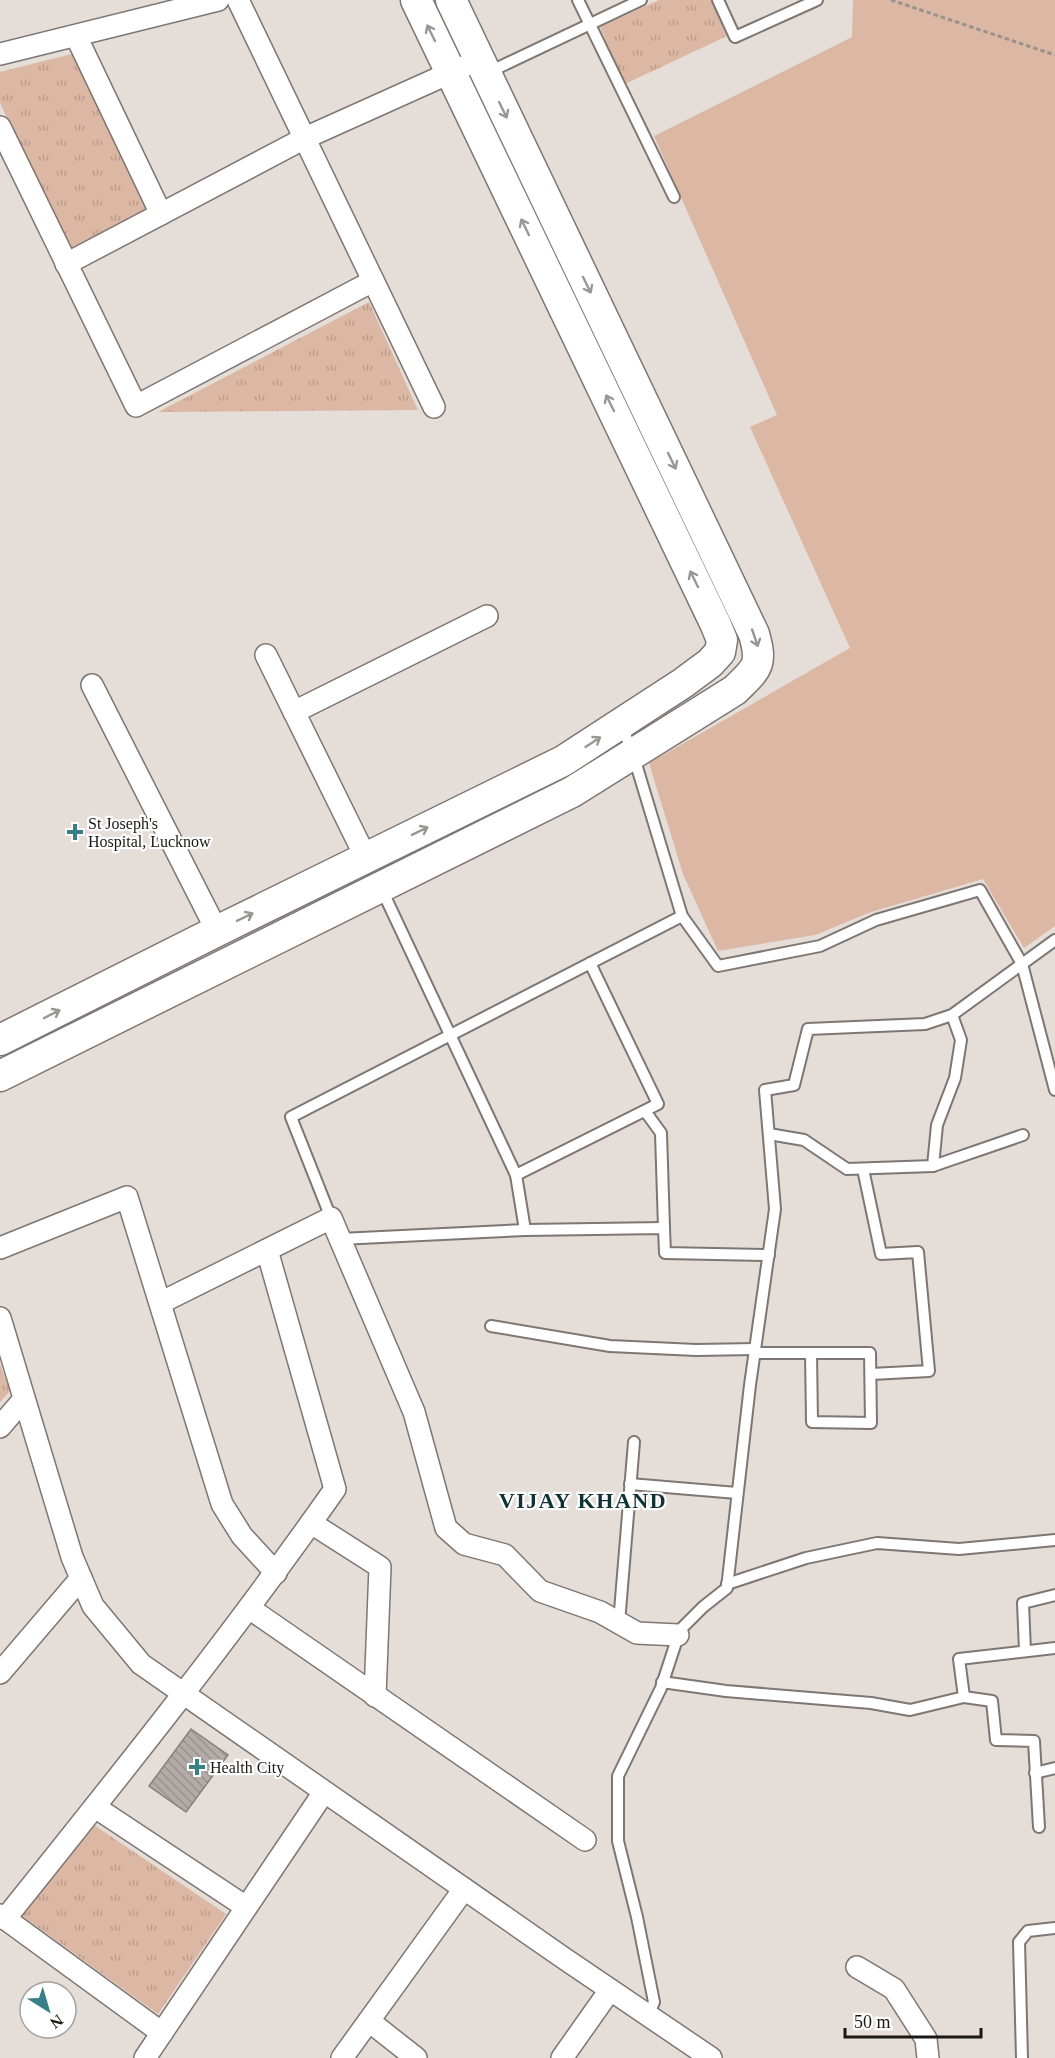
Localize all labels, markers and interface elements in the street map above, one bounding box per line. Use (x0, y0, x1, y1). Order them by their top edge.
one-way arrow (425, 24, 437, 42)
one-way arrow (498, 100, 510, 118)
one-way arrow (519, 219, 530, 237)
one-way arrow (582, 276, 594, 294)
one-way arrow (603, 395, 615, 413)
one-way arrow (666, 452, 678, 470)
one-way arrow (688, 570, 700, 588)
one-way arrow (750, 628, 761, 647)
one-way arrow (585, 735, 602, 748)
place label: St Joseph's Hospital, Lucknow (88, 815, 211, 851)
marker: St Joseph's Hospital, Lucknow (66, 823, 84, 841)
one-way arrow (411, 825, 429, 836)
one-way arrow (236, 910, 254, 922)
one-way arrow (43, 1007, 61, 1019)
district label: VIJAY KHAND (499, 1488, 667, 1513)
marker: Health City (188, 1758, 206, 1776)
place label: Health City (210, 1759, 284, 1777)
north arrow (18, 1980, 78, 2040)
scale bar (845, 2001, 982, 2039)
text: N (47, 2011, 66, 2032)
text: 50 m (854, 2012, 891, 2032)

